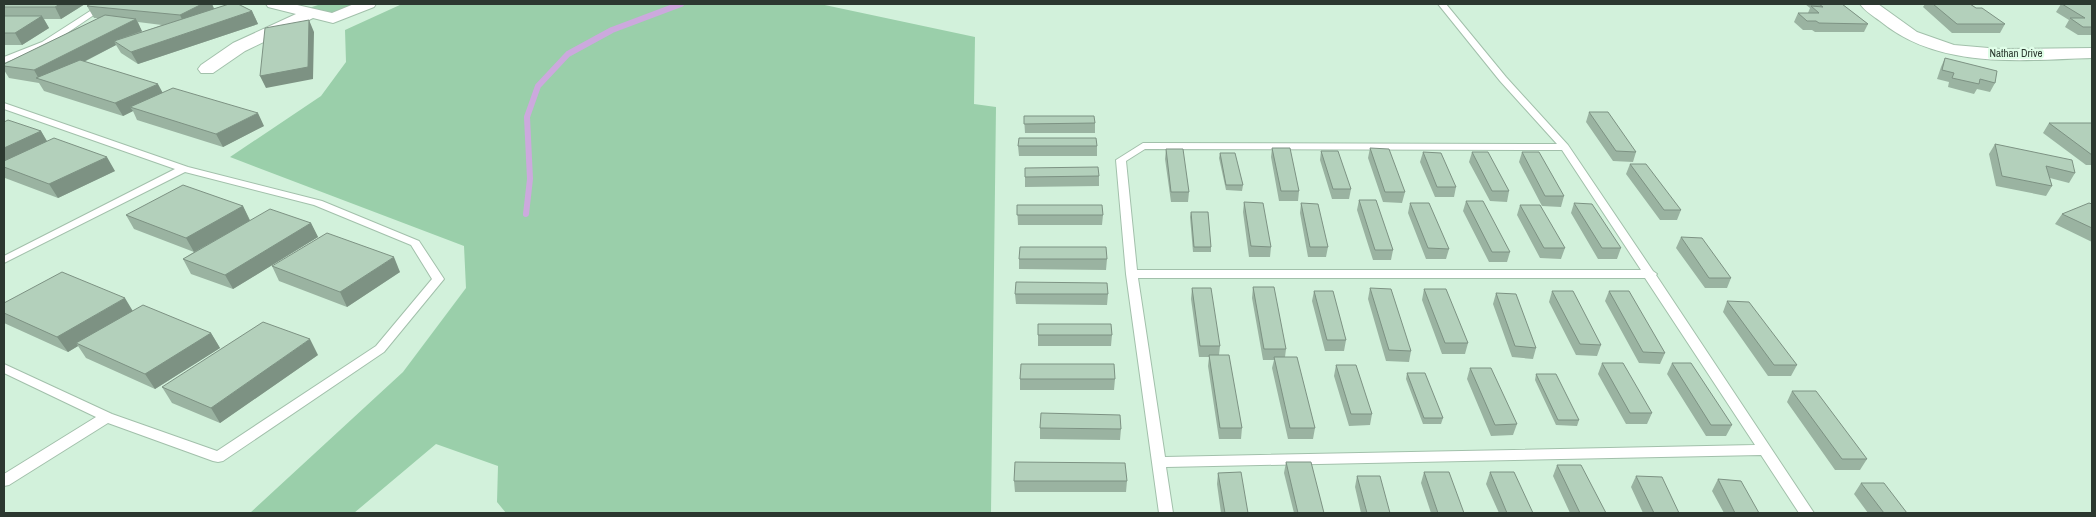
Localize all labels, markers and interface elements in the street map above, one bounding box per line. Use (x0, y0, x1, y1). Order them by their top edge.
street label: Nathan Drive (1989, 46, 2043, 60)

